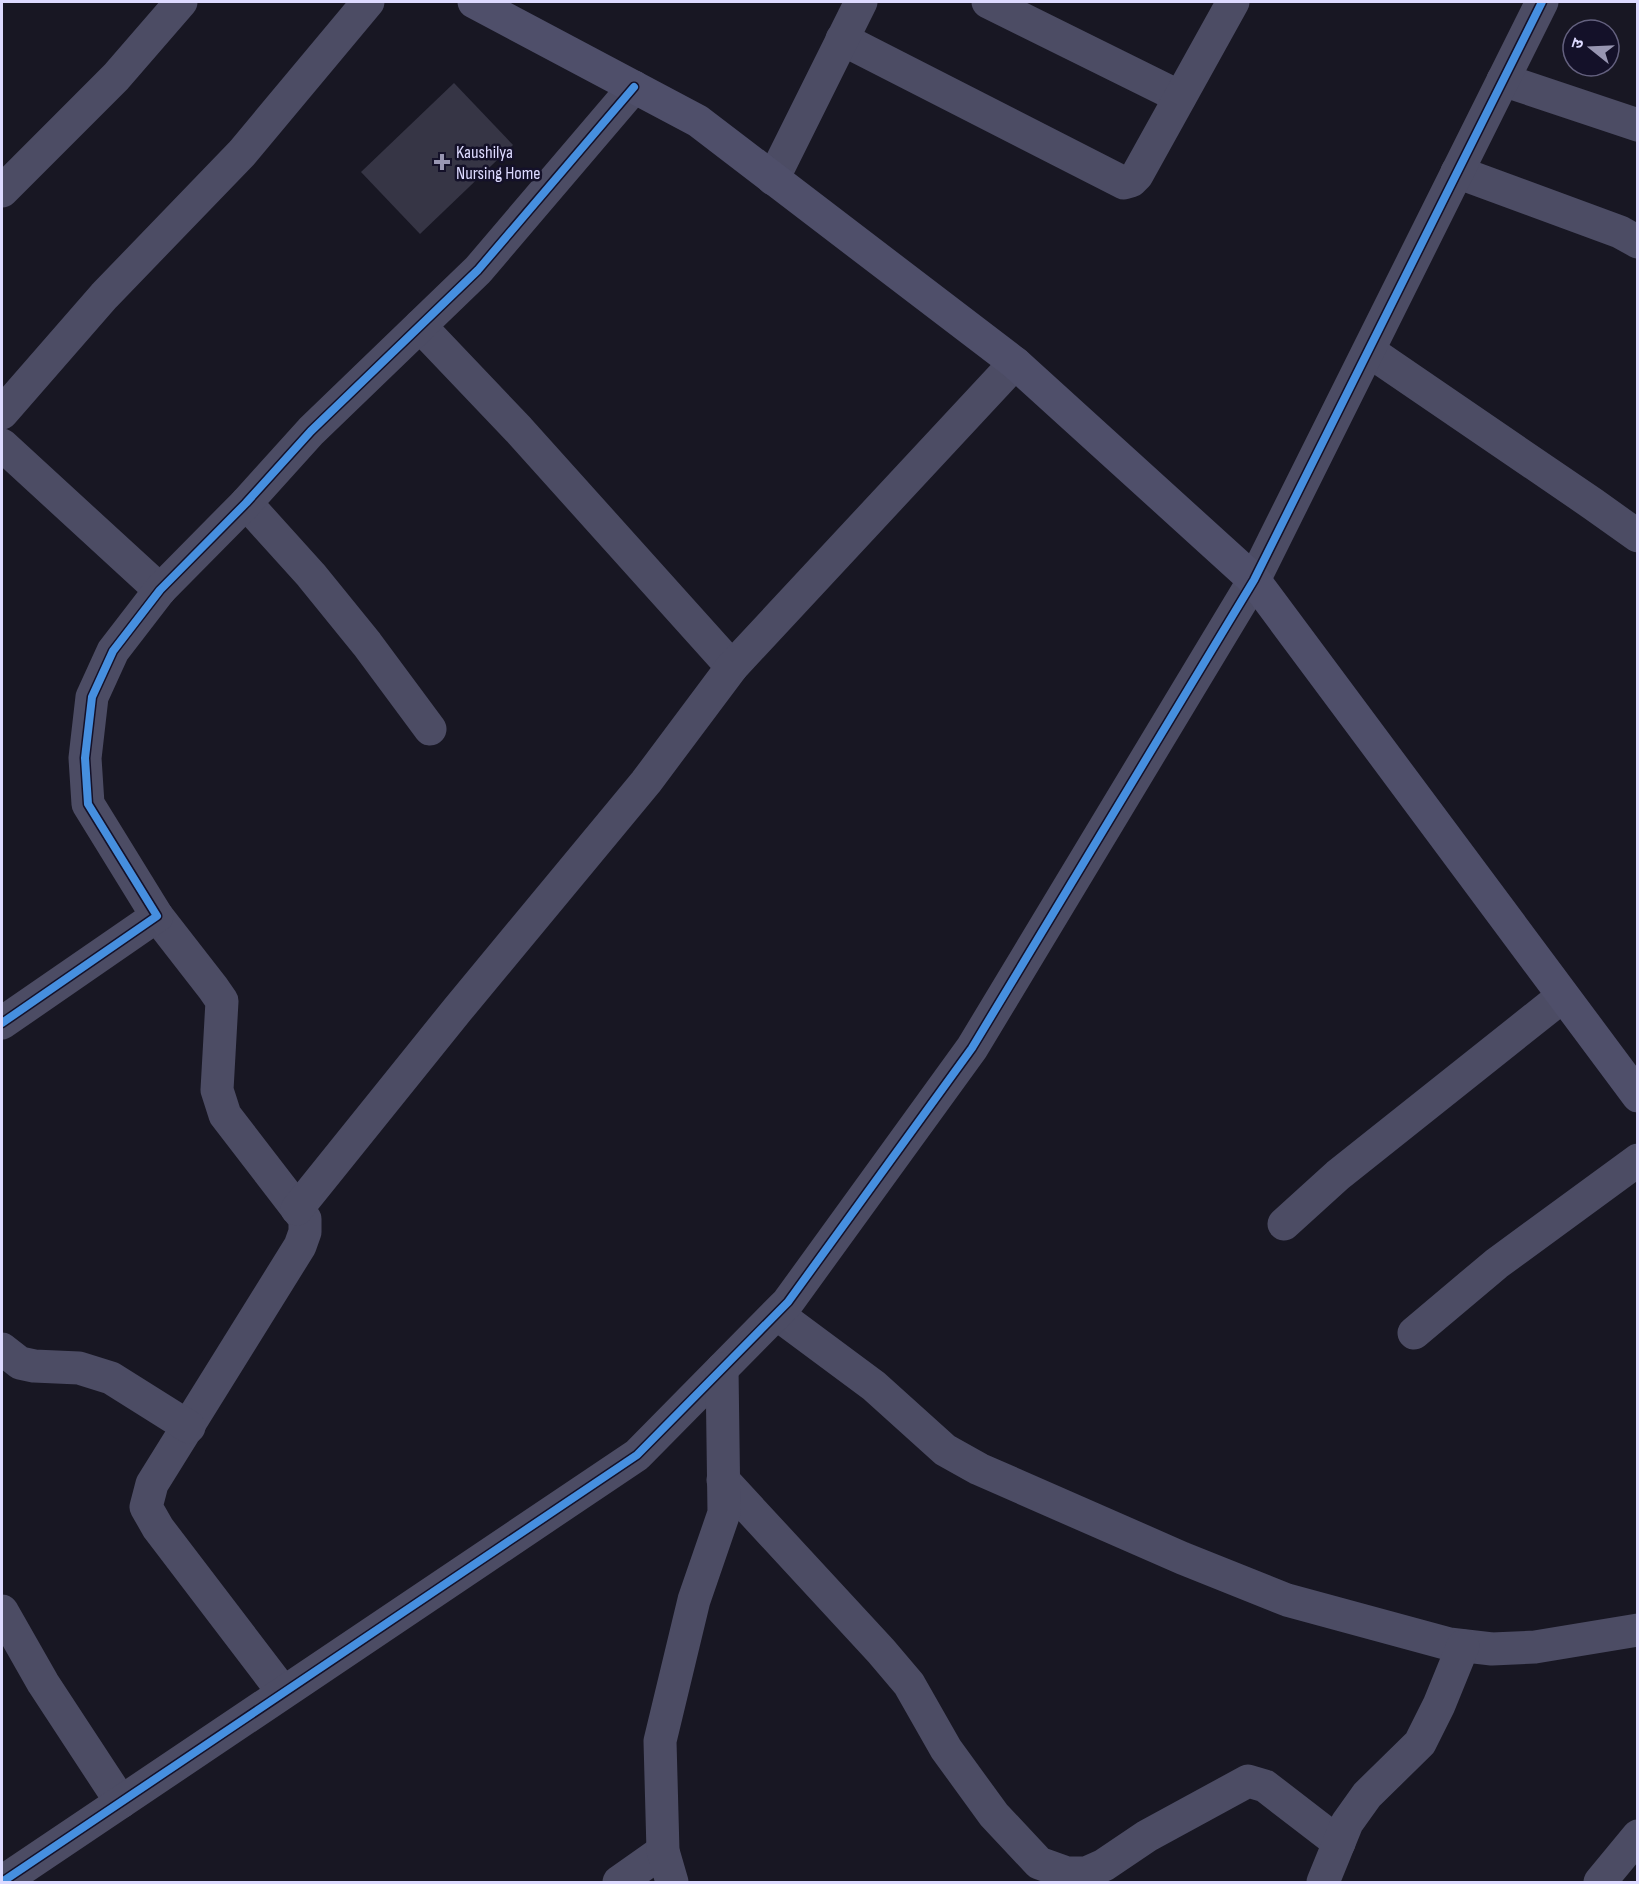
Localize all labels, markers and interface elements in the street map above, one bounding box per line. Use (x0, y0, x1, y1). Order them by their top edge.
north arrow (1561, 18, 1621, 78)
text: उ (1568, 36, 1589, 51)
place label: Kaushilya Nursing Home (456, 142, 541, 184)
marker: Kaushilya Nursing Home (433, 153, 451, 171)

